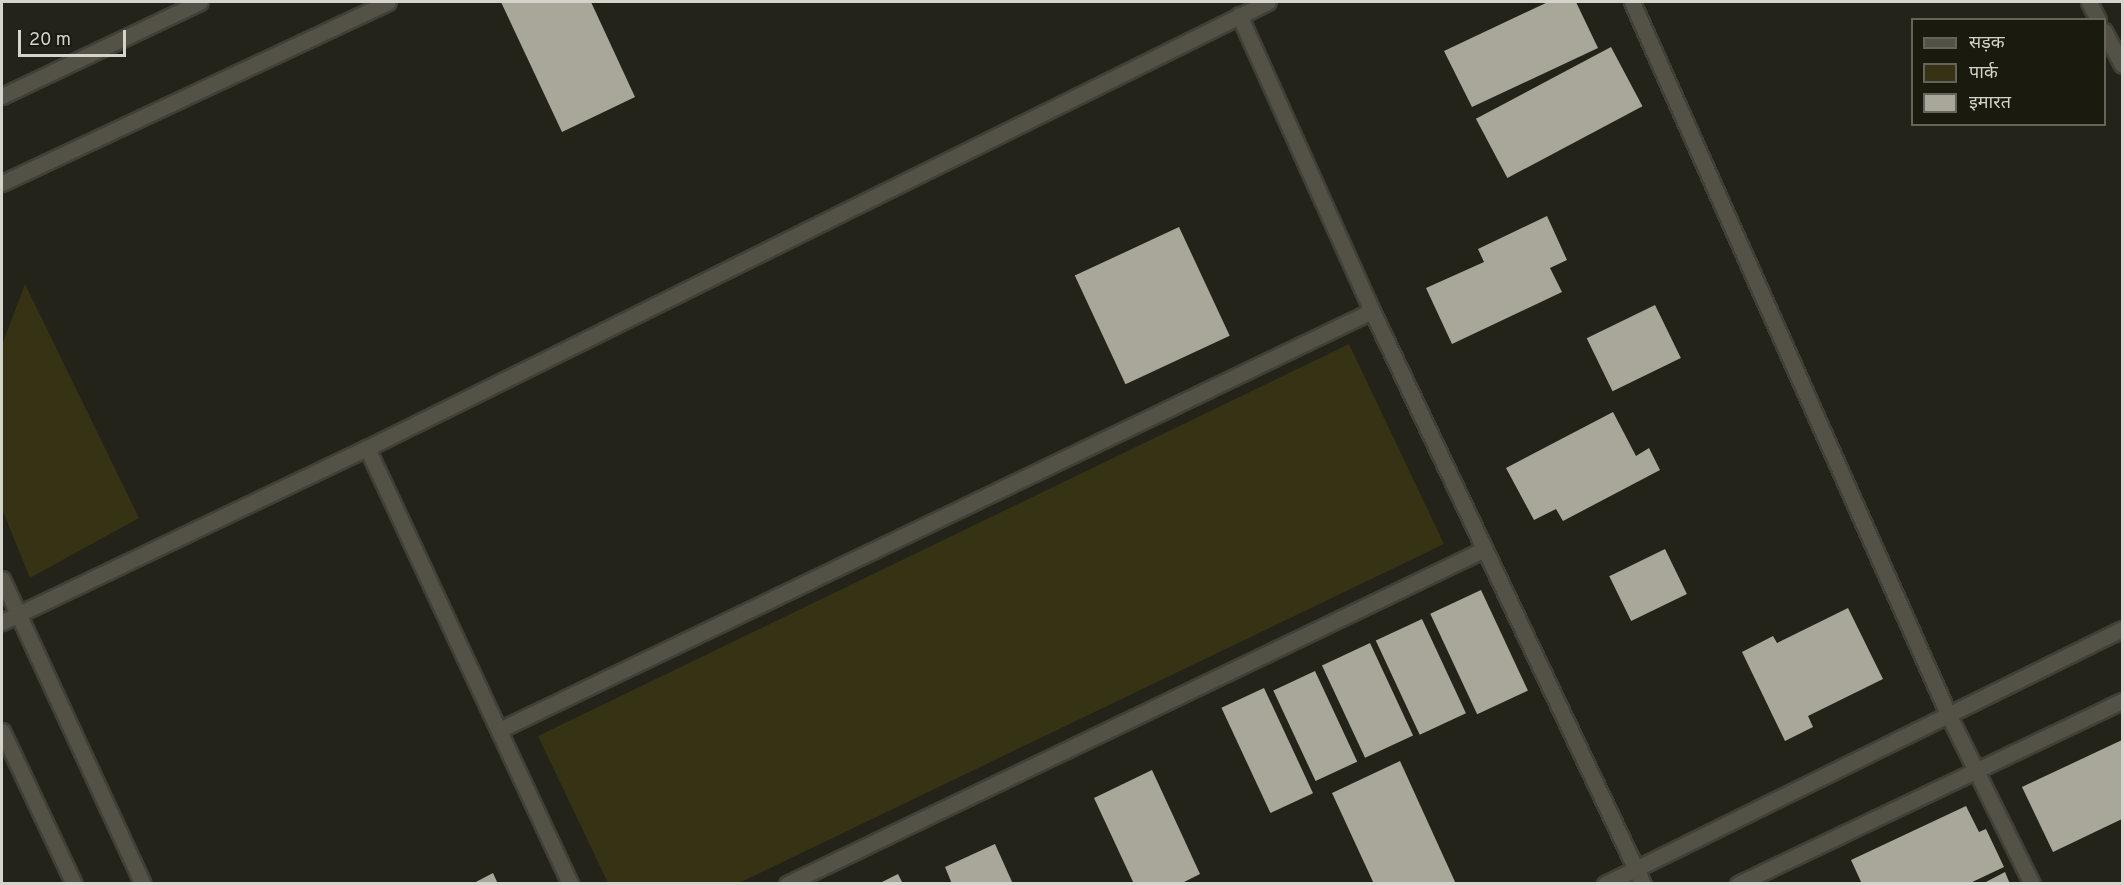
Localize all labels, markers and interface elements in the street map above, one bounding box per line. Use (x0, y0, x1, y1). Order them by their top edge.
scale bar (21, 18, 129, 56)
legend (1911, 18, 2106, 126)
text: 20 m (29, 29, 71, 52)
text: सड़क (1969, 32, 2005, 55)
text: पार्क (1969, 62, 1998, 85)
text: इमारत (1969, 92, 2011, 115)

